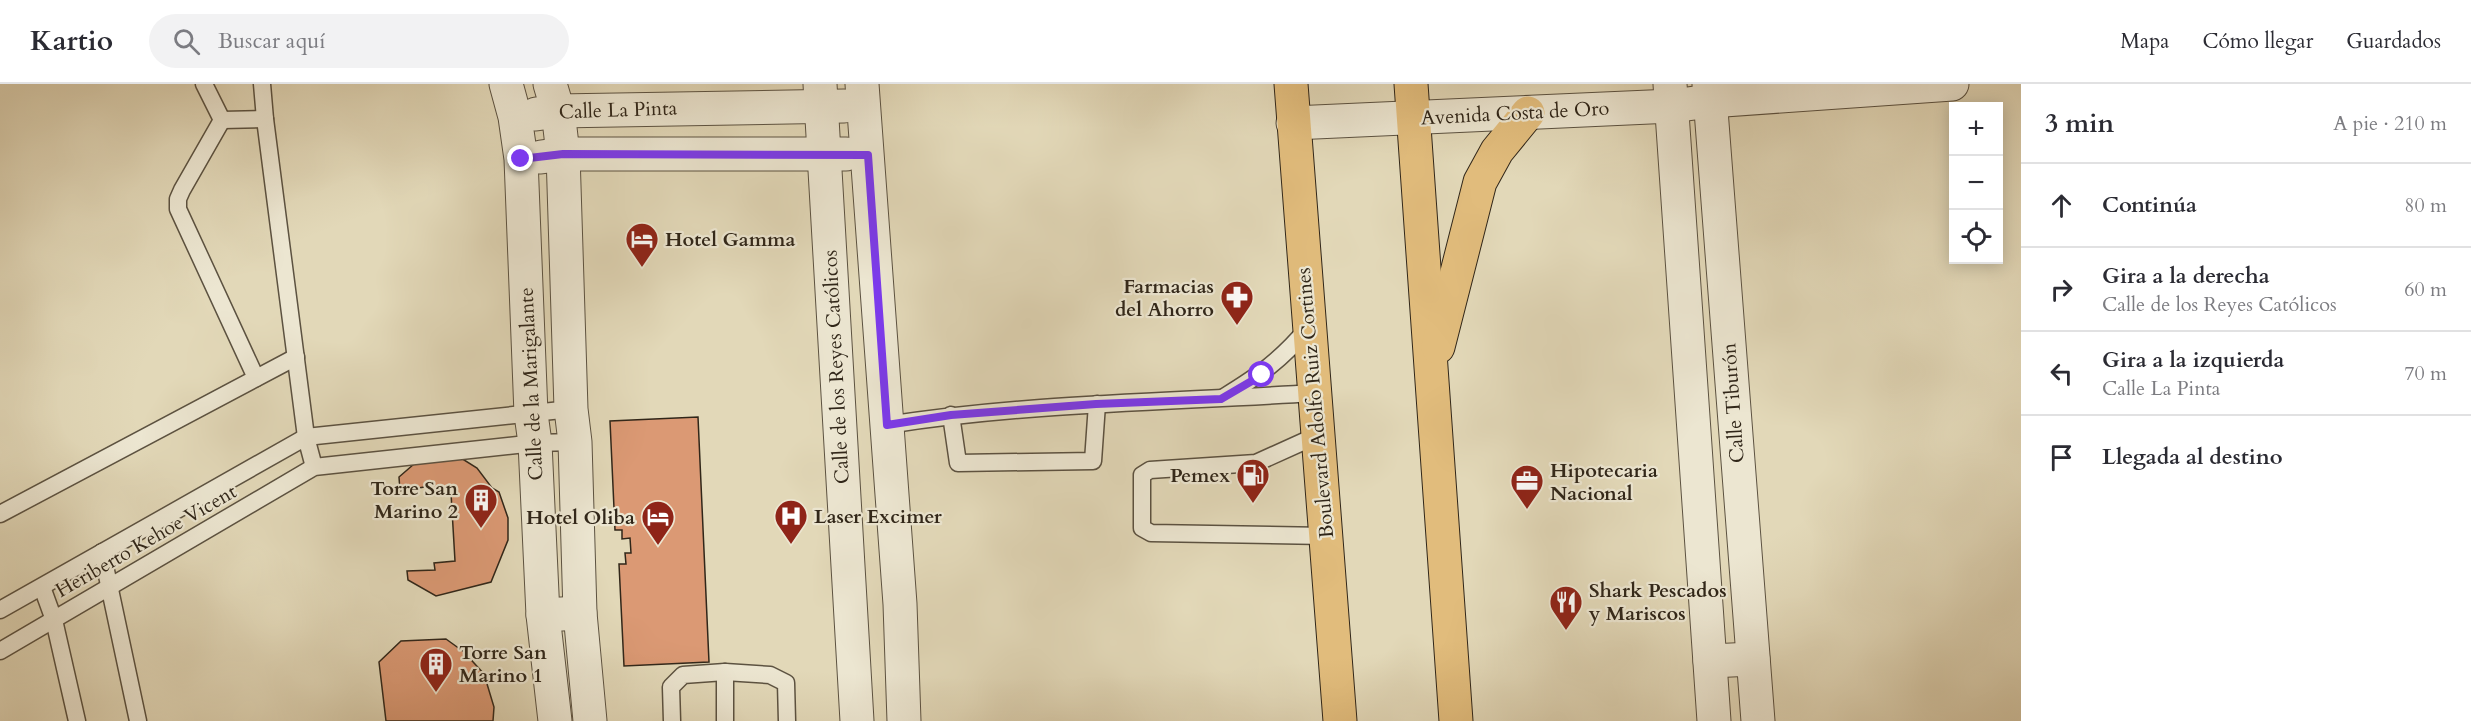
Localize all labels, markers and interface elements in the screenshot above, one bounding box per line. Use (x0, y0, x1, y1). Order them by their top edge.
search box (149, 14, 569, 68)
text: Kartio (30, 22, 113, 60)
icon: search (170, 25, 203, 58)
text: Buscar aquí (218, 26, 325, 56)
text: Mapa (2120, 27, 2169, 56)
text: Cómo llegar (2202, 27, 2313, 56)
text: Guardados (2346, 27, 2441, 56)
street label: Calle La Pinta (558, 94, 678, 126)
street label: Avenida Costa de Oro (1420, 95, 1610, 131)
map controls (1949, 102, 2003, 264)
button: + (1949, 102, 2003, 156)
text: 3 min (2045, 106, 2114, 141)
text: A pie · 210 m (2333, 110, 2447, 137)
route end (507, 145, 533, 171)
button: − (1949, 156, 2003, 210)
icon: ahead (2045, 189, 2078, 222)
text: Continúa (2102, 190, 2197, 220)
text: 80 m (2404, 192, 2447, 219)
button: locate (1949, 210, 2003, 264)
hotel icon: Hotel Gamma (624, 221, 660, 268)
place label: Hotel Gamma (665, 226, 795, 253)
street label: Calle de los Reyes Católicos (816, 249, 856, 485)
text: Gira a la derecha (2102, 261, 2270, 291)
street label: Boulevard Adolfo Ruiz Cortines (1290, 266, 1340, 540)
place label: Farmacias del Ahorro (1115, 273, 1214, 323)
icon: right (2045, 273, 2078, 306)
text: 60 m (2404, 276, 2447, 303)
pharmacy icon: Farmacias del Ahorro (1219, 279, 1255, 326)
street label: Calle de la Marigalante (512, 287, 550, 481)
text: Calle de los Reyes Católicos (2102, 291, 2337, 318)
street label: Calle Tiburón (1715, 342, 1751, 464)
text: Gira a la izquierda (2102, 345, 2285, 375)
icon: left (2045, 357, 2078, 390)
text: 70 m (2404, 360, 2447, 387)
route start (1248, 361, 1274, 387)
text: Calle La Pinta (2102, 375, 2220, 402)
icon: arrive (2045, 441, 2078, 474)
text: Llegada al destino (2102, 442, 2283, 472)
fuel station icon: Pemex (1235, 457, 1271, 504)
place label: Hipotecaria Nacional (1550, 457, 1658, 507)
place label: Pemex (1170, 462, 1230, 489)
office icon: Hipotecaria Nacional (1509, 463, 1545, 510)
place label: Torre San Marino 2 (370, 475, 458, 525)
street label: Heriberto Kehoe Vicent (51, 478, 242, 604)
building icon: Torre San Marino 2 (463, 482, 499, 529)
hospital icon: Laser Excimer (773, 498, 809, 545)
hotel icon: Hotel Oliba (640, 499, 676, 546)
place label: Laser Excimer (814, 503, 943, 530)
place label: Hotel Oliba (526, 504, 635, 531)
place label: Shark Pescados y Mariscos (1588, 577, 1727, 627)
restaurant icon: Shark Pescados y Mariscos (1548, 584, 1584, 631)
place label: Torre San Marino 1 (459, 639, 547, 689)
building icon: Torre San Marino 1 (418, 646, 454, 693)

